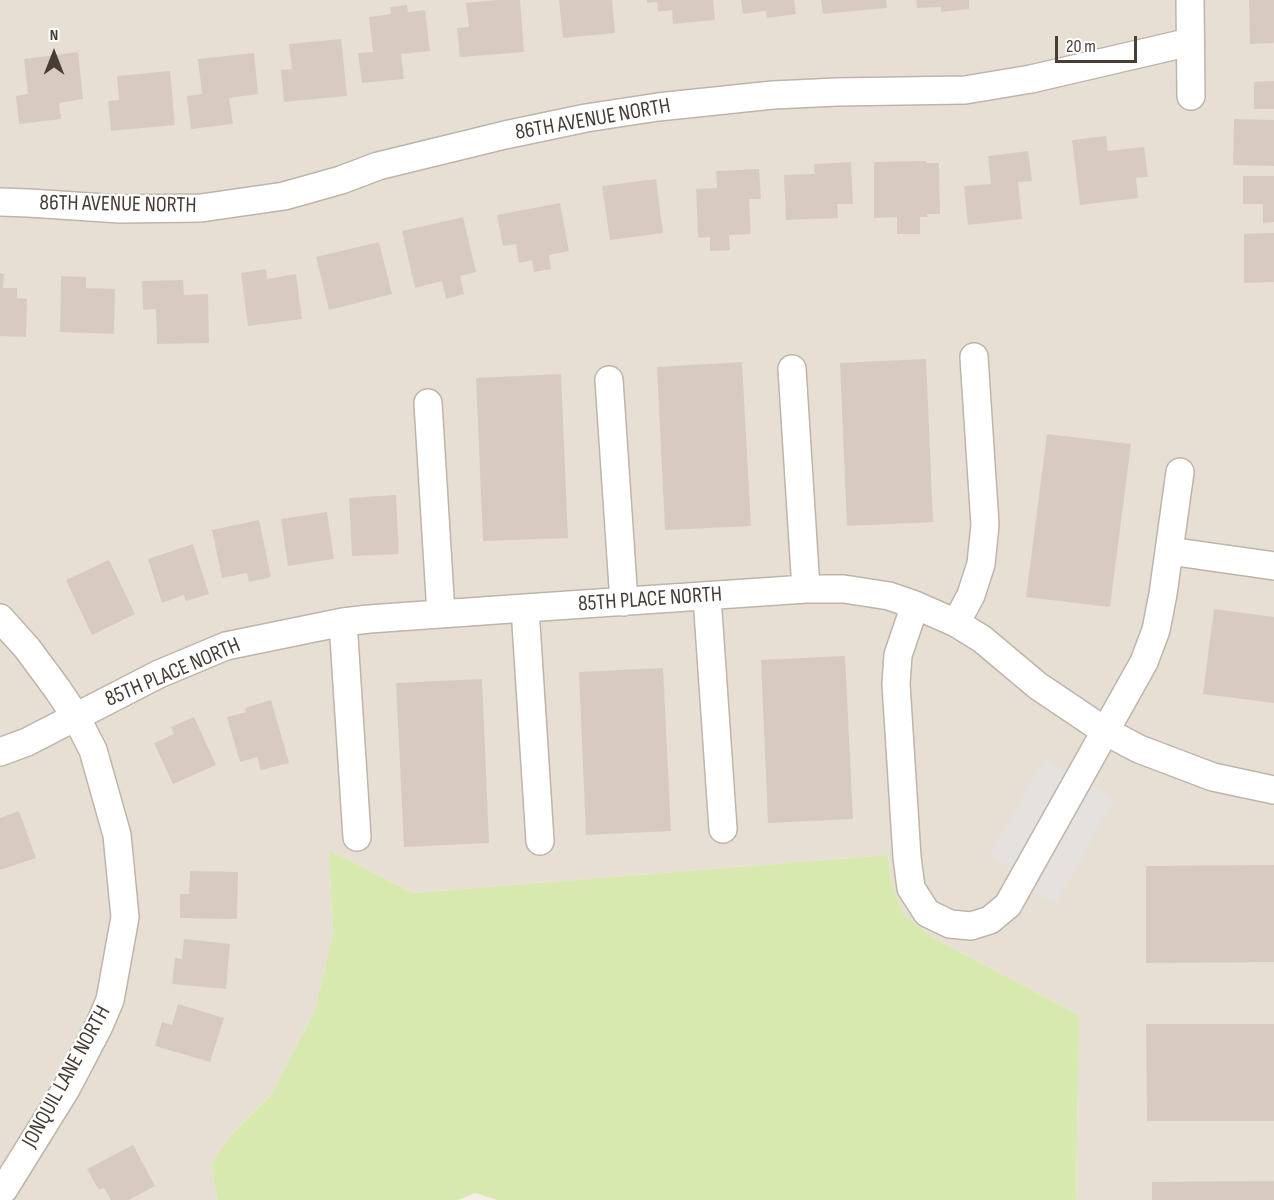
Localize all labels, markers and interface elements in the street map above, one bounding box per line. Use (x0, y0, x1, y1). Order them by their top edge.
north arrow (24, 24, 84, 84)
scale bar (1058, 24, 1140, 62)
text: N (50, 26, 58, 45)
text: 20 m (1066, 36, 1096, 57)
street label: 86TH AVENUE NORTH (513, 93, 673, 147)
street label: 86TH AVENUE NORTH (39, 190, 197, 220)
street label: 85TH PLACE NORTH (577, 582, 723, 618)
street label: 85TH PLACE NORTH (101, 633, 245, 713)
street label: JONQUIL LANE NORTH (17, 1002, 117, 1152)

